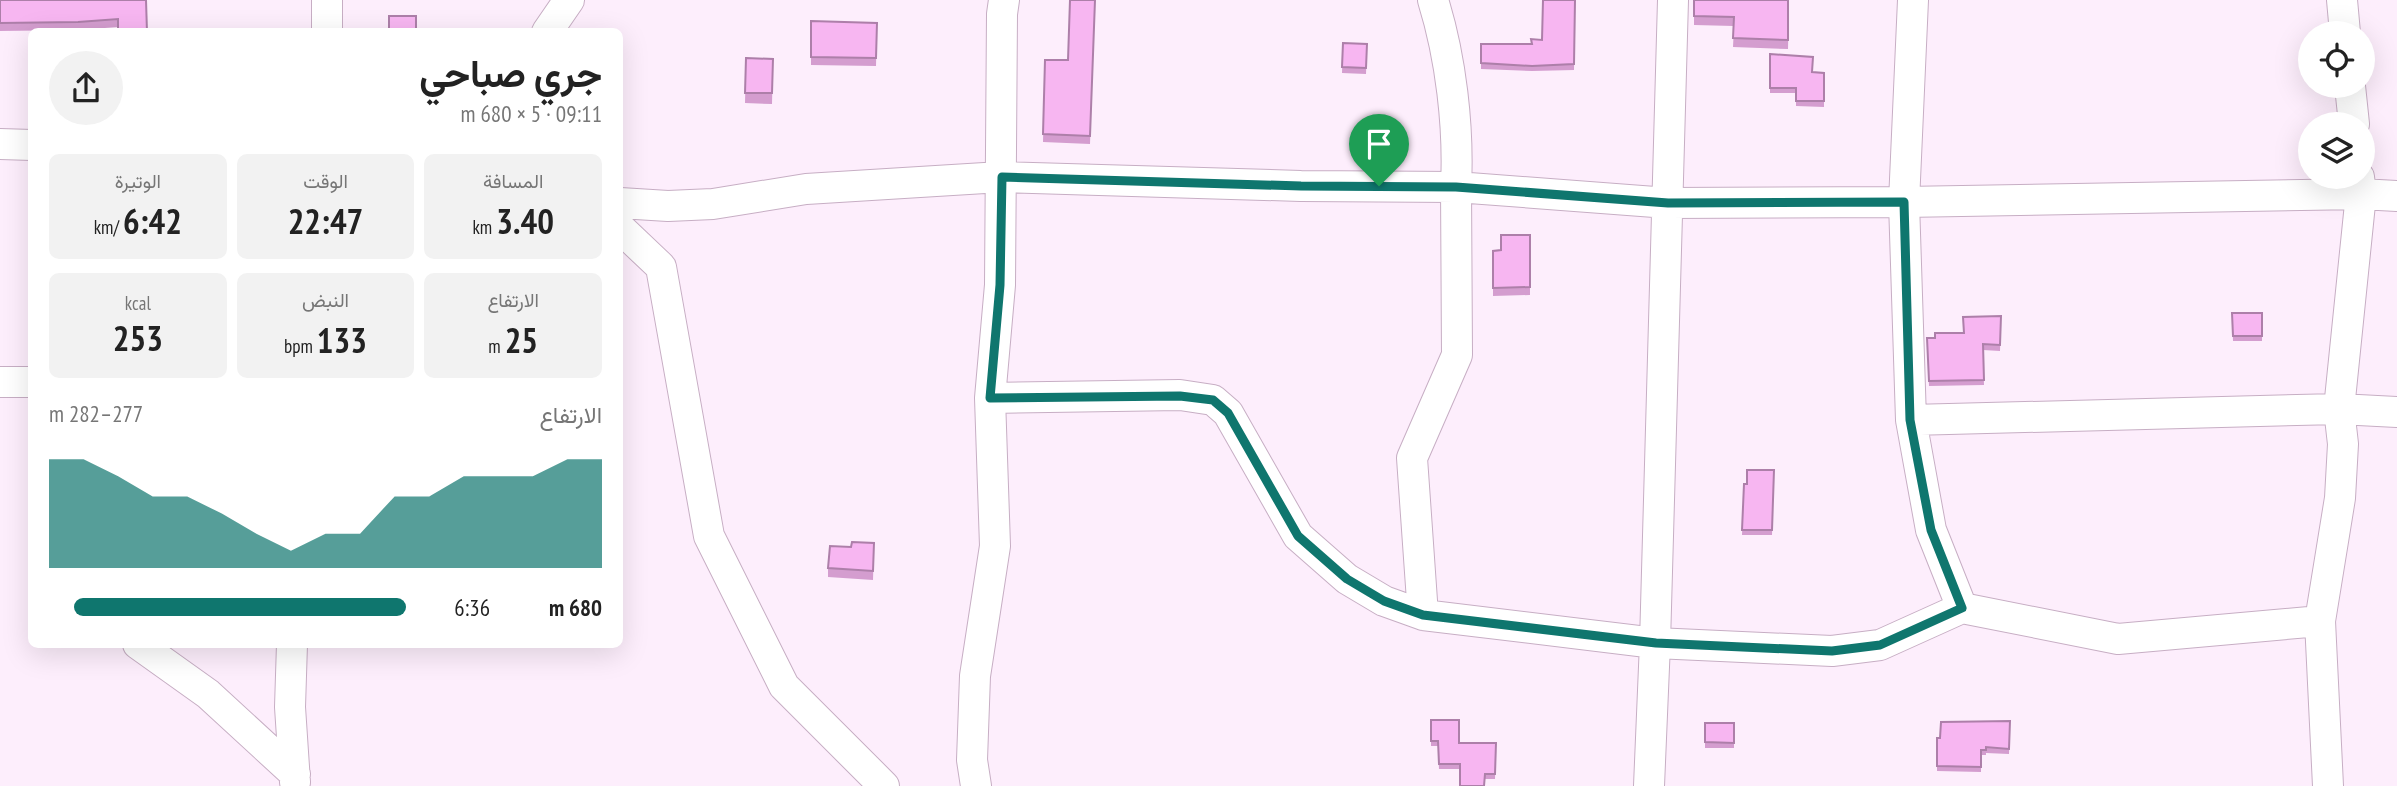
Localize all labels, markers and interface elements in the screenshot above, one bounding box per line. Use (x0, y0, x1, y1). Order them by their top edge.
map controls (2298, 21, 2375, 189)
button: locate (2298, 21, 2375, 98)
text: جري صباحي (419, 48, 602, 97)
button: share (49, 51, 123, 125)
text: 09:11 · 5 × 680 m (461, 99, 602, 128)
button: layers (2298, 112, 2375, 189)
pin (1349, 114, 1409, 186)
icon: arrive (1360, 125, 1398, 163)
text: الوتيرة (115, 169, 161, 193)
text: الوقت (303, 169, 348, 193)
text: المسافة (483, 169, 543, 193)
text: 6:42 (123, 198, 182, 244)
text: 22:47 (288, 198, 363, 244)
text: 3.40 (496, 198, 554, 244)
text: /km (94, 215, 123, 239)
text: km (472, 215, 496, 239)
text: النبض (302, 288, 349, 312)
text: الارتفاع (487, 288, 539, 312)
text: kcal (125, 291, 151, 315)
text: 253 (113, 315, 163, 361)
text: 133 (317, 317, 367, 363)
text: 25 (505, 317, 538, 363)
text: bpm (284, 334, 317, 358)
text: m (488, 334, 505, 358)
text: 277–282 m (49, 399, 143, 428)
text: الارتفاع (540, 400, 602, 429)
text: 6:36 (454, 593, 490, 622)
text: 680 m (549, 593, 602, 622)

